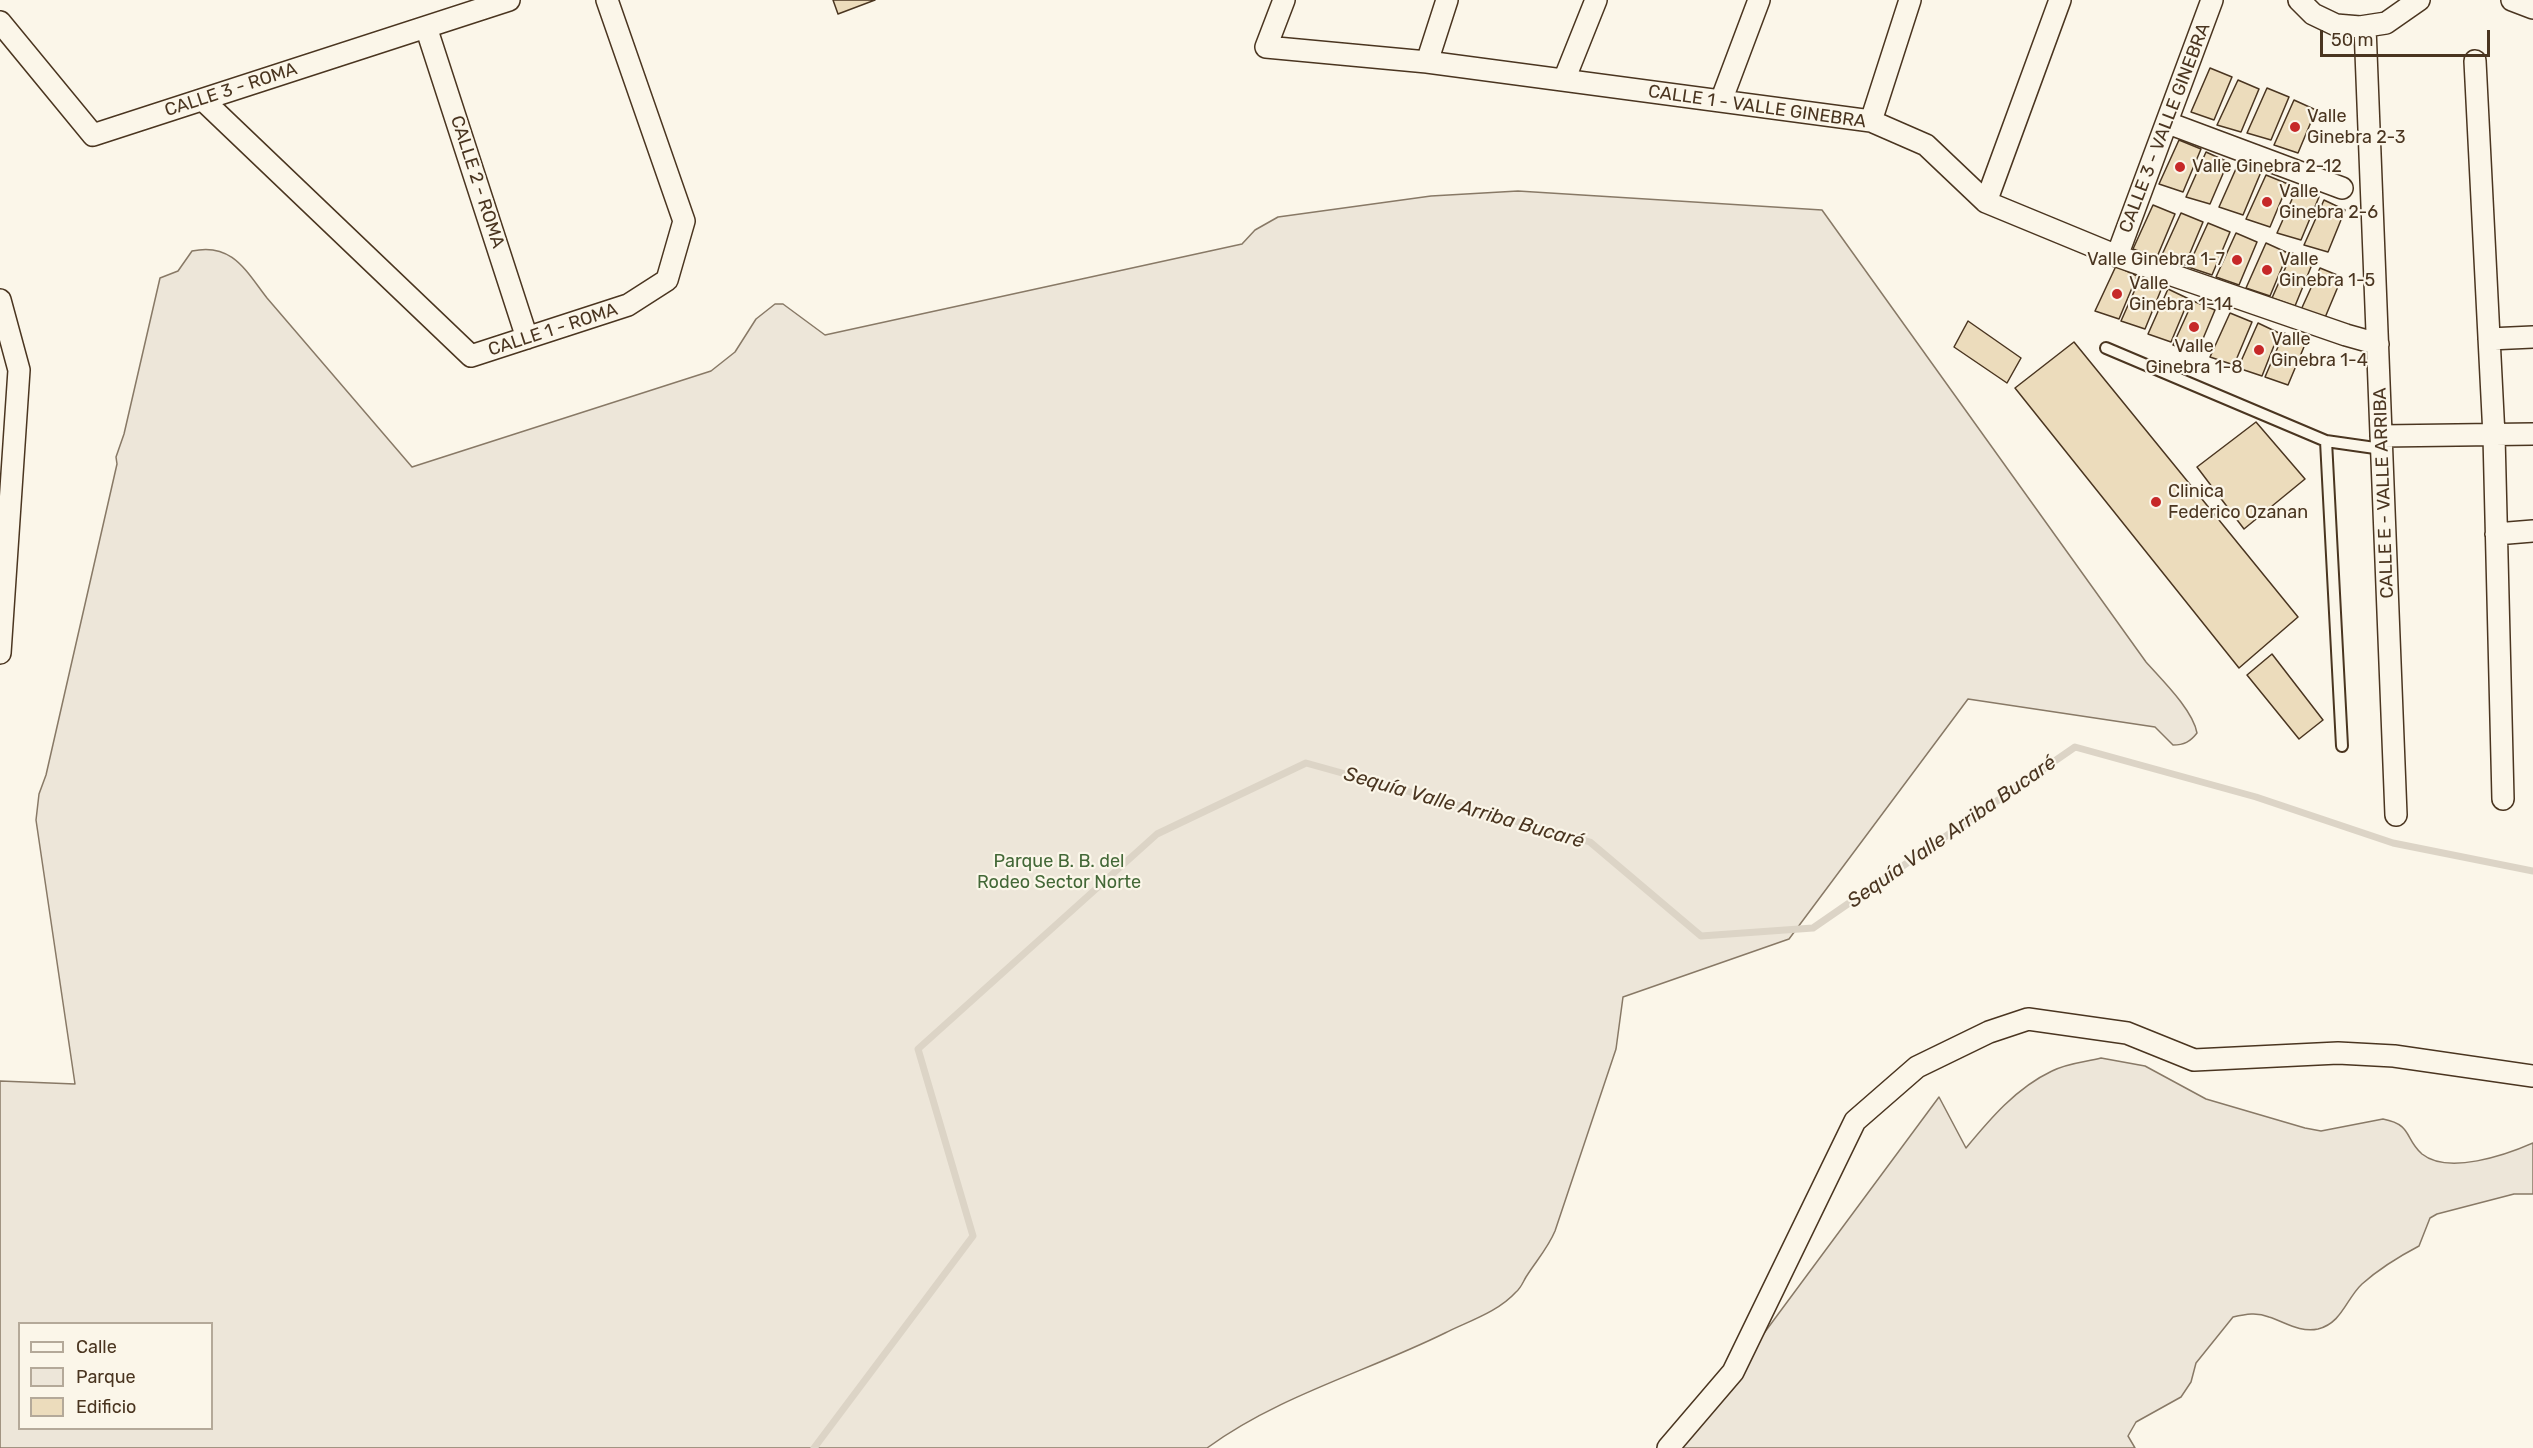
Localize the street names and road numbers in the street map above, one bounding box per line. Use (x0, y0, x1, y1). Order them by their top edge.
street label: CALLE 3 - VALLE GINEBRA (2115, 20, 2215, 236)
street label: CALLE 3 - ROMA (162, 58, 300, 122)
street label: CALLE 1 - VALLE GINEBRA (1647, 81, 1867, 133)
street label: CALLE 2 - ROMA (445, 113, 509, 251)
street label: CALLE 1 - ROMA (485, 299, 621, 361)
street label: CALLE E - VALLE ARRIBA (2370, 387, 2398, 599)

